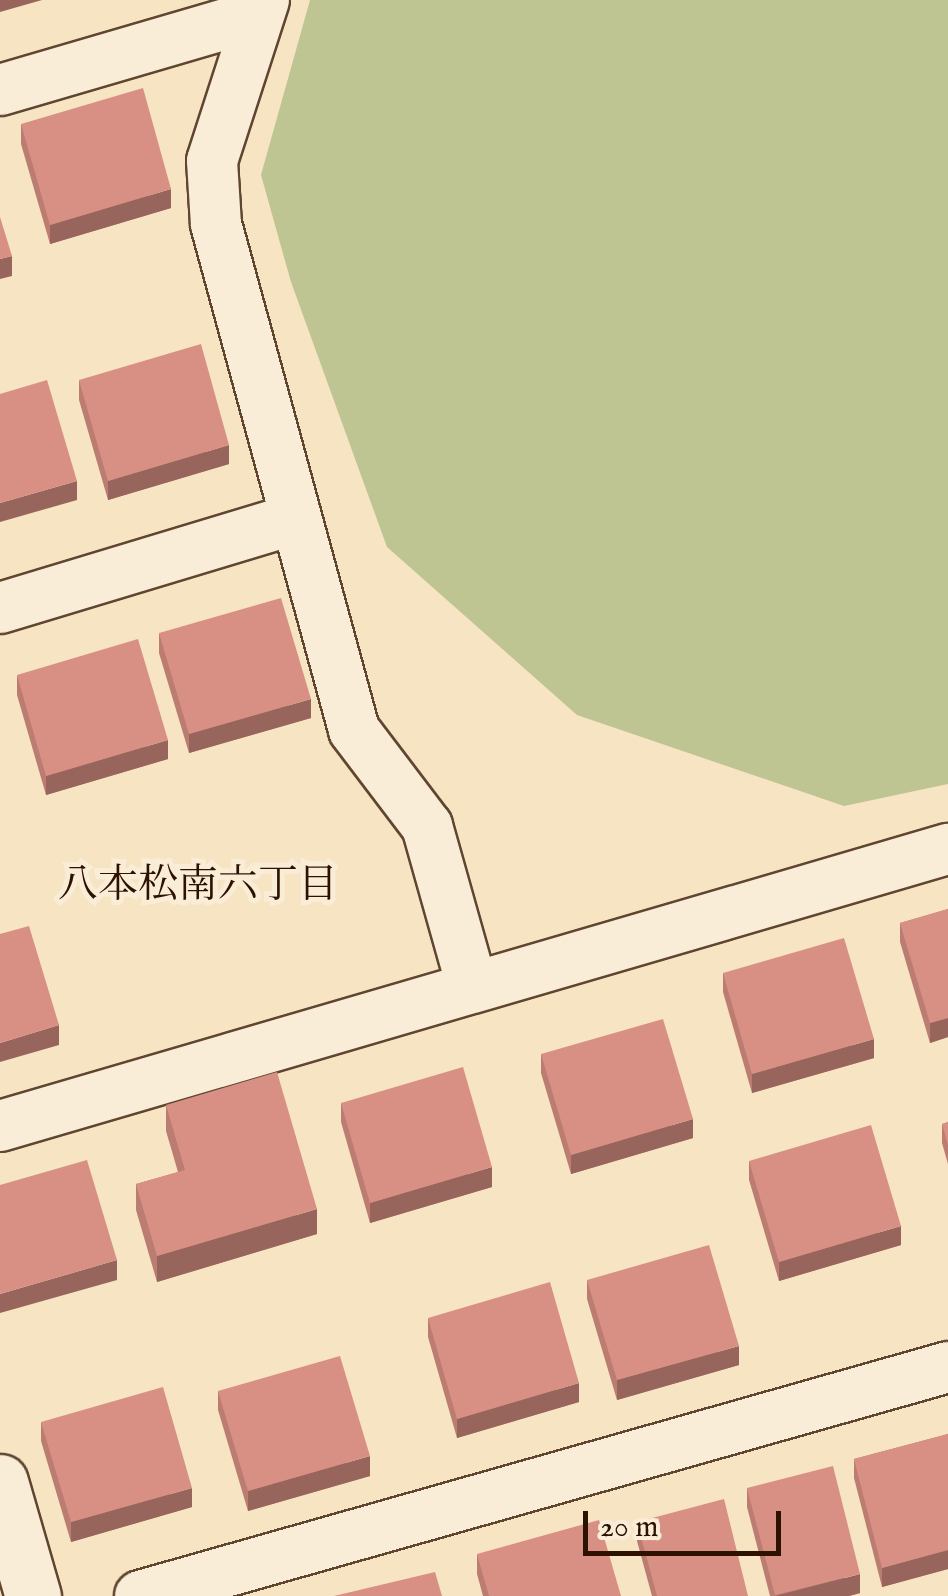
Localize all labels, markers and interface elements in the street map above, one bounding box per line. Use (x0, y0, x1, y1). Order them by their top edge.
district label: 八本松南六丁目 (58, 863, 338, 911)
scale bar (588, 1491, 786, 1553)
text: 20 m (600, 1509, 659, 1547)

